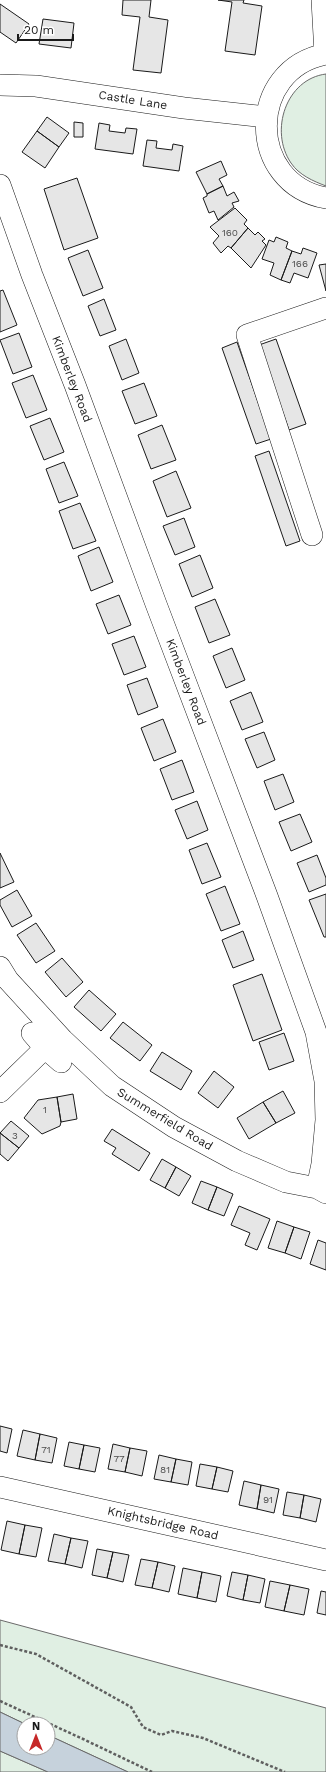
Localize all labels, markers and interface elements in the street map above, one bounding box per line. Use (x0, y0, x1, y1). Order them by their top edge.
scale bar (18, 16, 73, 42)
text: 20 m (24, 23, 54, 37)
street label: Castle Lane (98, 88, 168, 112)
house number: 160 (222, 227, 238, 238)
house number: 166 (292, 258, 308, 269)
street label: Kimberley Road (49, 334, 95, 424)
street label: Kimberley Road (163, 637, 209, 727)
street label: Summerfield Road (115, 1085, 215, 1153)
house number: 1 (43, 1104, 47, 1115)
house number: 3 (12, 1130, 18, 1141)
house number: 71 (41, 1444, 51, 1455)
house number: 77 (113, 1453, 125, 1464)
house number: 81 (160, 1464, 170, 1475)
house number: 91 (263, 1494, 273, 1505)
street label: Knightsbridge Road (106, 1503, 220, 1543)
north arrow (16, 1716, 56, 1756)
text: N (32, 1720, 40, 1733)

